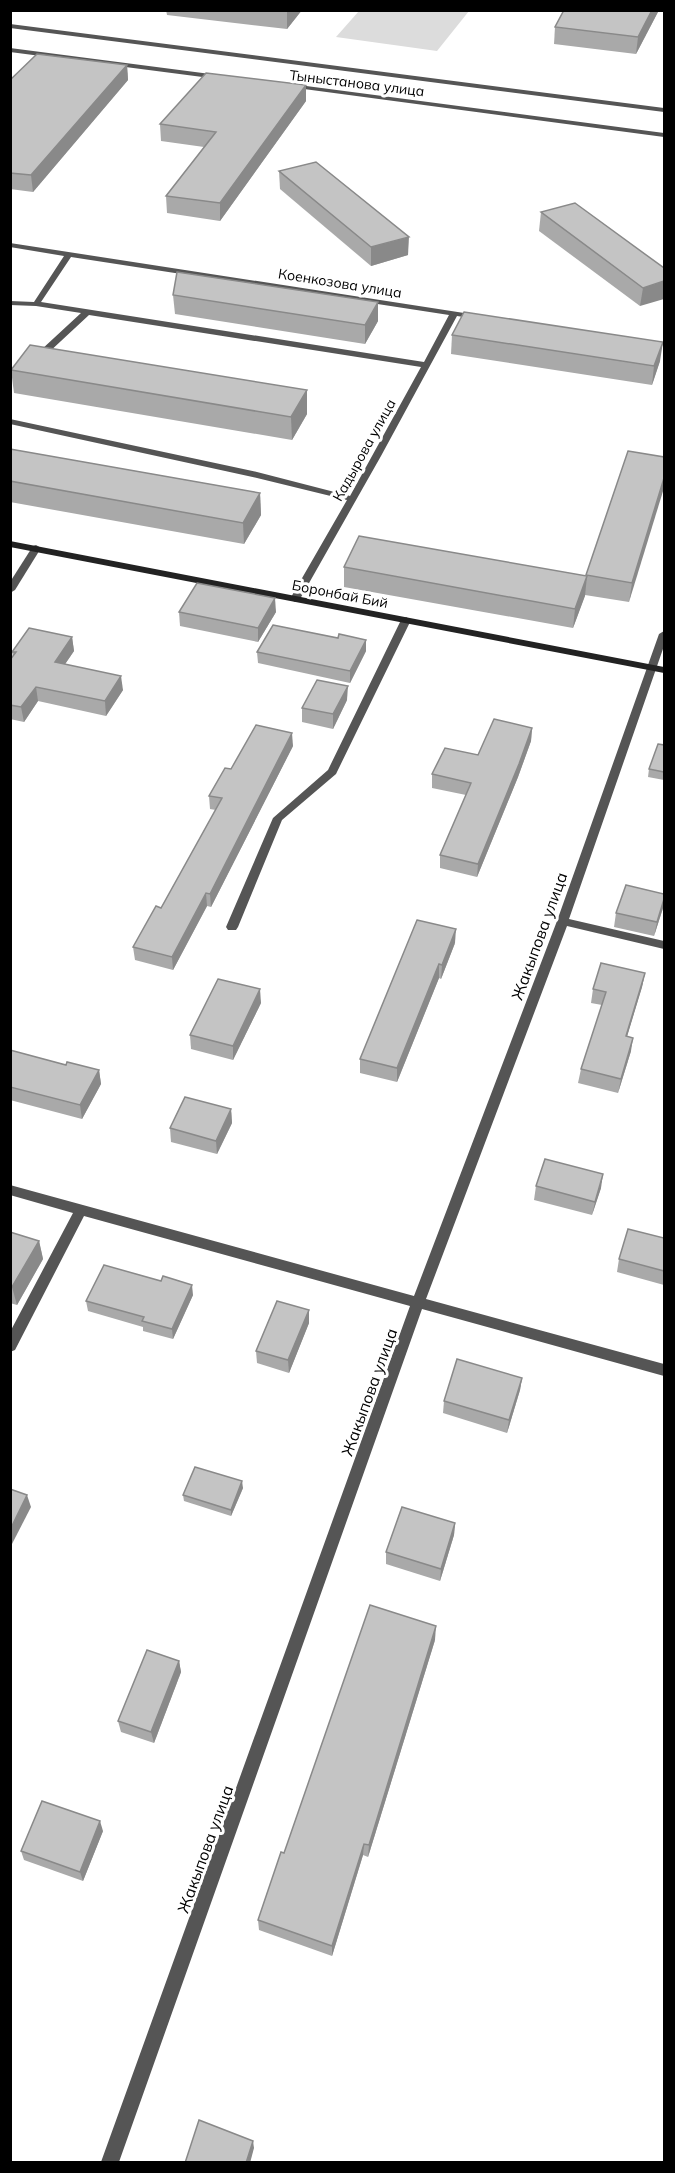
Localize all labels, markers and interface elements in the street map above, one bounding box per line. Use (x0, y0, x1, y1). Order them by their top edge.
street label: Тыныстанова улица (288, 66, 426, 100)
street label: Коенкозова улица (277, 264, 403, 302)
street label: Кадырова улица (328, 396, 400, 504)
street label: Боронбай Бий (290, 576, 390, 612)
street label: Жакыпова улица (507, 869, 571, 1003)
street label: Жакыпова улица (337, 1325, 401, 1459)
street label: Жакыпова улица (173, 1782, 237, 1916)

